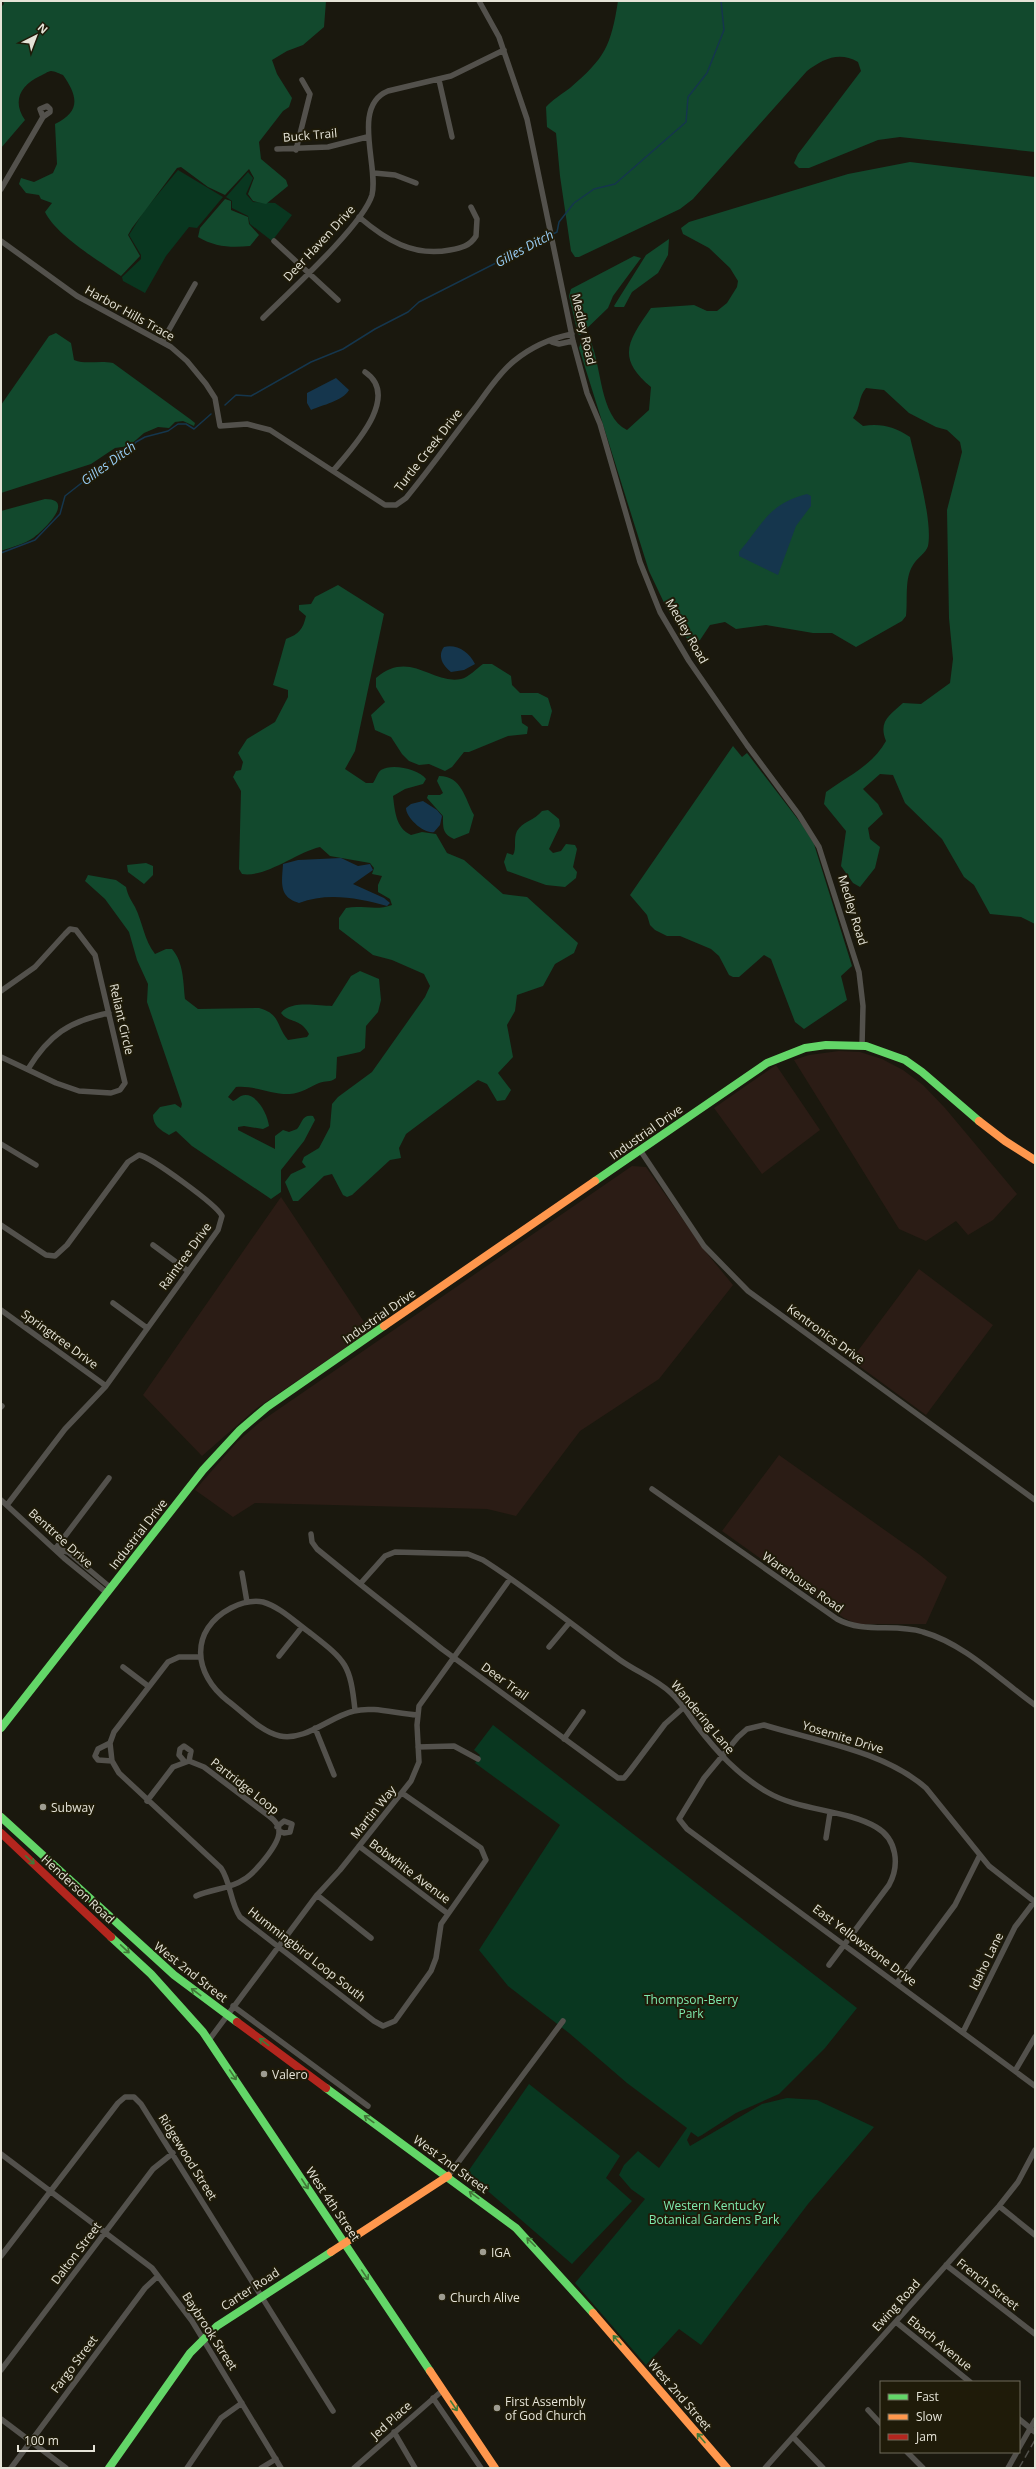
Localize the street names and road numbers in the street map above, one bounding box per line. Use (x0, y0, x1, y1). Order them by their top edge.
street label: Buck Trail (282, 124, 338, 146)
street label: Deer Haven Drive (279, 201, 359, 285)
street label: Harbor Hills Trace (82, 281, 178, 345)
street label: Medley Road (568, 292, 600, 366)
street label: Turtle Creek Drive (390, 405, 466, 495)
street label: Medley Road (662, 595, 712, 667)
street label: Medley Road (834, 873, 872, 947)
street label: Reliant Circle (106, 982, 139, 1057)
street label: Industrial Drive (606, 1100, 686, 1163)
street label: Raintree Drive (155, 1219, 215, 1293)
street label: Industrial Drive (339, 1284, 419, 1347)
street label: Kentronics Drive (784, 1300, 868, 1368)
street label: Springtree Drive (18, 1305, 102, 1373)
street label: Industrial Drive (105, 1495, 171, 1573)
street label: Benttree Drive (25, 1504, 97, 1572)
street label: Warehouse Road (759, 1548, 847, 1616)
street label: Deer Trail (478, 1658, 532, 1704)
street label: Wandering Lane (667, 1677, 739, 1758)
street label: Yosemite Drive (800, 1717, 886, 1757)
street label: Partridge Loop (207, 1754, 283, 1818)
street label: Martin Way (346, 1781, 400, 1842)
street label: Bobwhite Avenue (366, 1835, 454, 1907)
street label: Henderson Road (38, 1851, 118, 1927)
street label: East Yellowstone Drive (809, 1900, 921, 1990)
street label: Hummingbird Loop South (245, 1903, 369, 2005)
street label: Idaho Lane (965, 1929, 1007, 1993)
street label: West 2nd Street (151, 1938, 231, 2006)
street label: Ridgewood Street (155, 2111, 221, 2203)
street label: West 2nd Street (410, 2131, 492, 2197)
street label: West 4th Street (302, 2164, 364, 2244)
street label: Dalton Street (47, 2218, 105, 2288)
street label: French Street (953, 2254, 1023, 2314)
street label: Carter Road (217, 2264, 283, 2314)
street label: Ewing Road (868, 2275, 924, 2335)
street label: Baybrook Street (178, 2289, 242, 2373)
street label: Ebach Avenue (904, 2312, 976, 2375)
street label: Fargo Street (47, 2332, 101, 2396)
street label: West 2nd Street (644, 2356, 716, 2434)
street label: Jed Place (366, 2397, 415, 2444)

